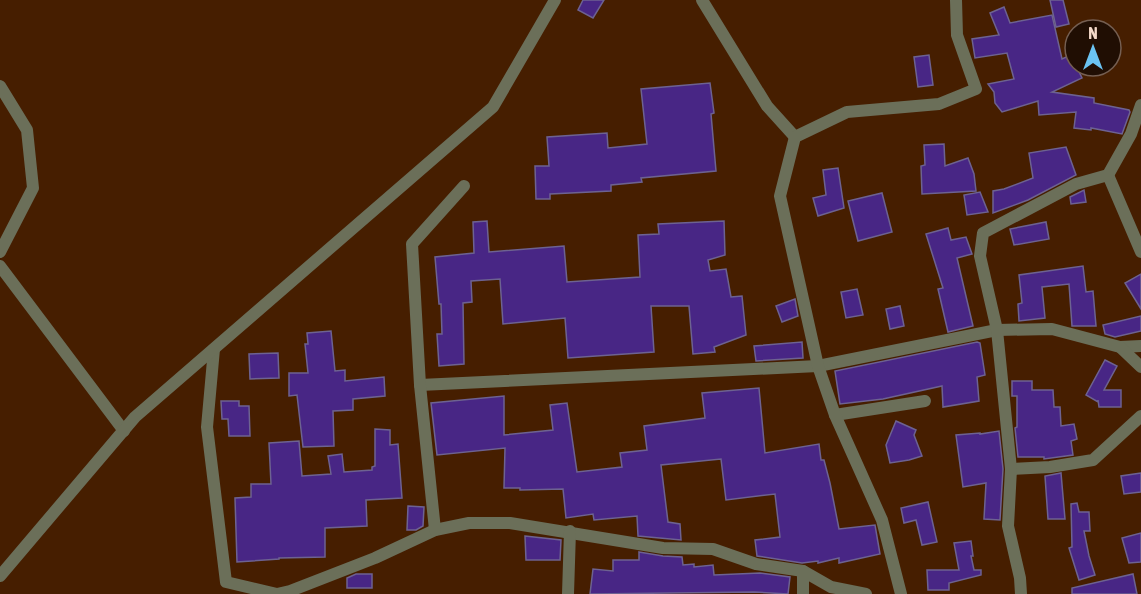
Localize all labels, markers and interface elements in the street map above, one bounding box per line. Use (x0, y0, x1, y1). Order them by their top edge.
north arrow (1063, 18, 1123, 78)
text: N (1088, 24, 1098, 42)

